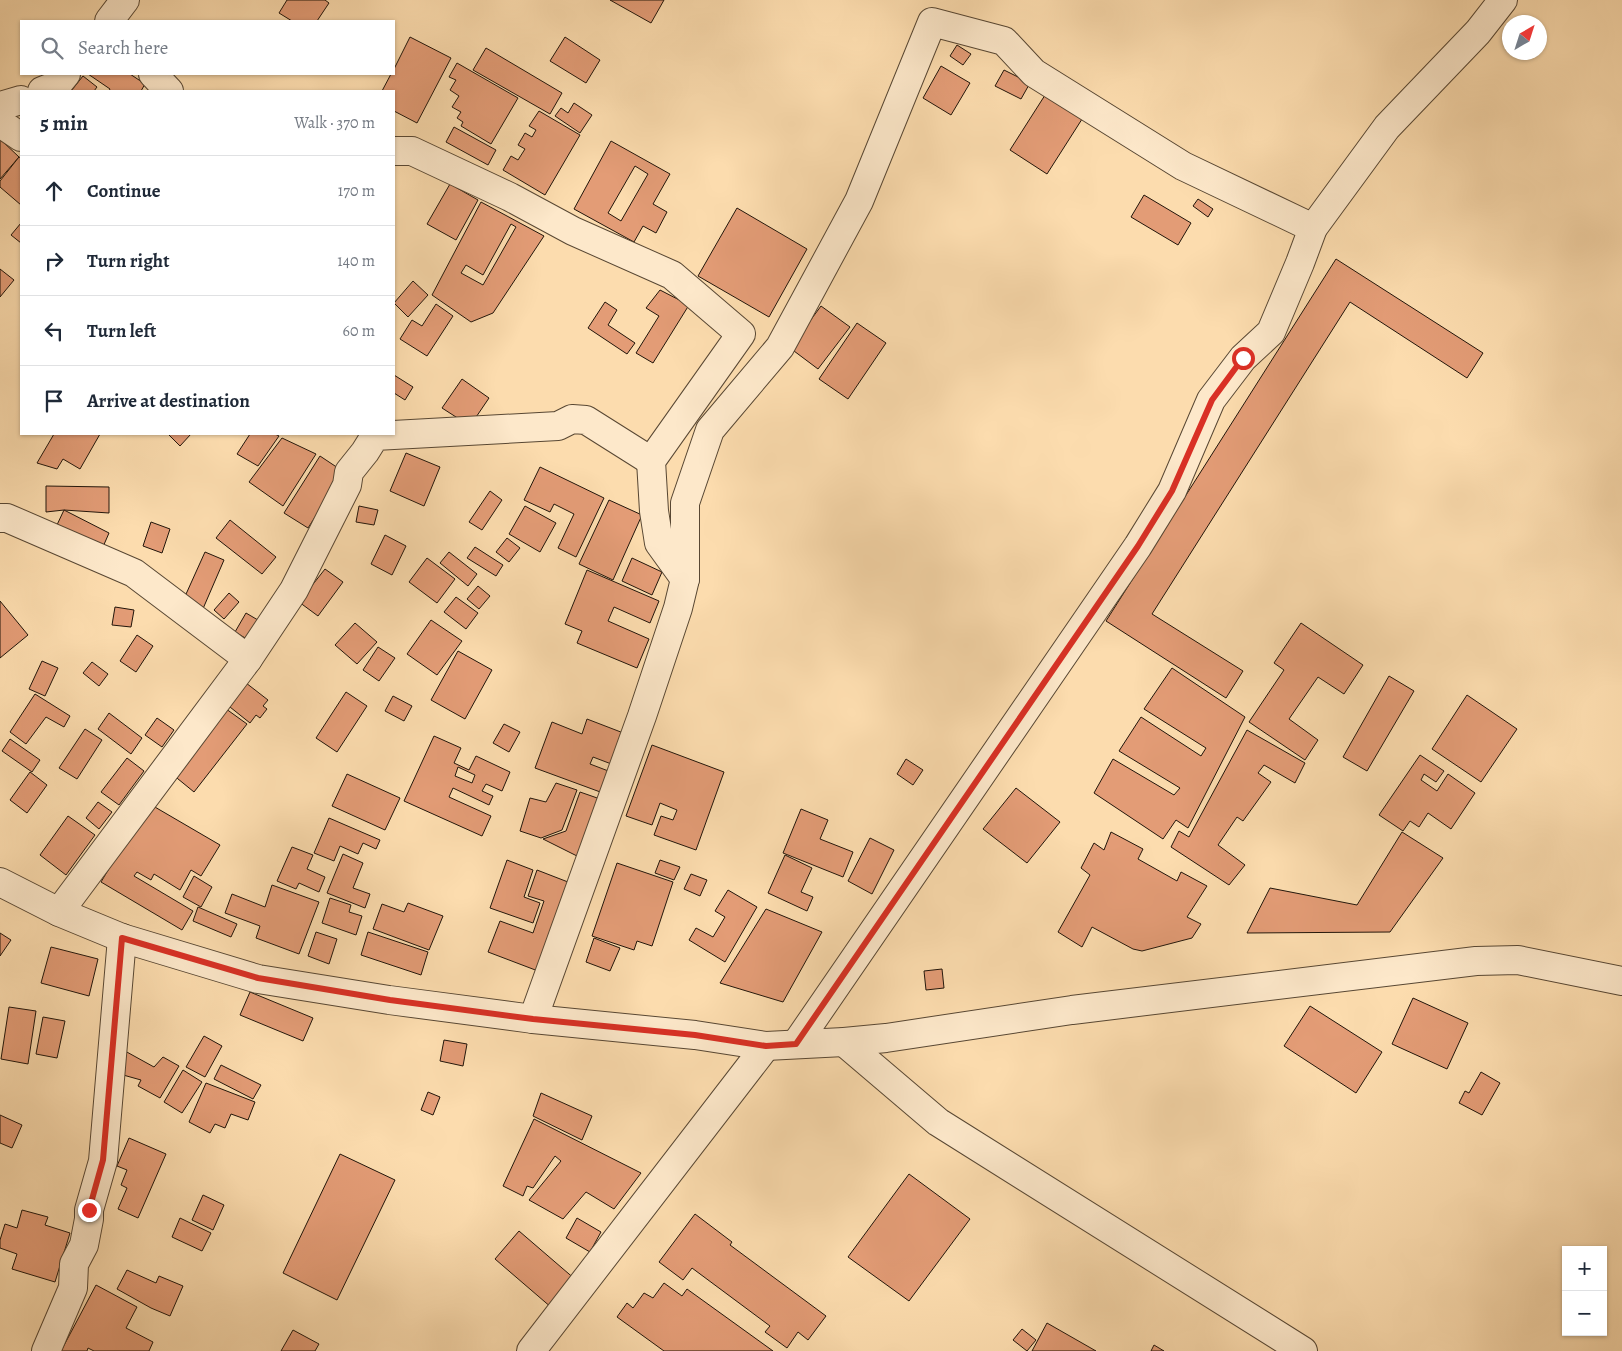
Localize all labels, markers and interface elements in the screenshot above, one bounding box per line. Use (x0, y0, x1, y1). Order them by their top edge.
north arrow (1502, 15, 1547, 60)
search box (20, 20, 395, 75)
icon: search (38, 34, 66, 62)
text: Search here (78, 35, 168, 61)
text: 5 min (40, 109, 88, 137)
text: Walk · 370 m (294, 112, 375, 134)
icon: ahead (40, 177, 68, 205)
text: Continue (87, 178, 161, 204)
text: 170 m (338, 180, 375, 202)
icon: right (40, 247, 68, 275)
text: Turn right (87, 248, 169, 274)
text: 140 m (337, 250, 375, 272)
icon: left (40, 317, 68, 345)
text: Turn left (87, 318, 156, 344)
text: 60 m (343, 320, 375, 342)
route start (1232, 347, 1255, 370)
icon: arrive (40, 387, 68, 415)
text: Arrive at destination (87, 388, 250, 414)
route end (78, 1199, 101, 1222)
map controls (1562, 1246, 1607, 1336)
button: + (1562, 1246, 1607, 1291)
button: − (1562, 1291, 1607, 1336)

